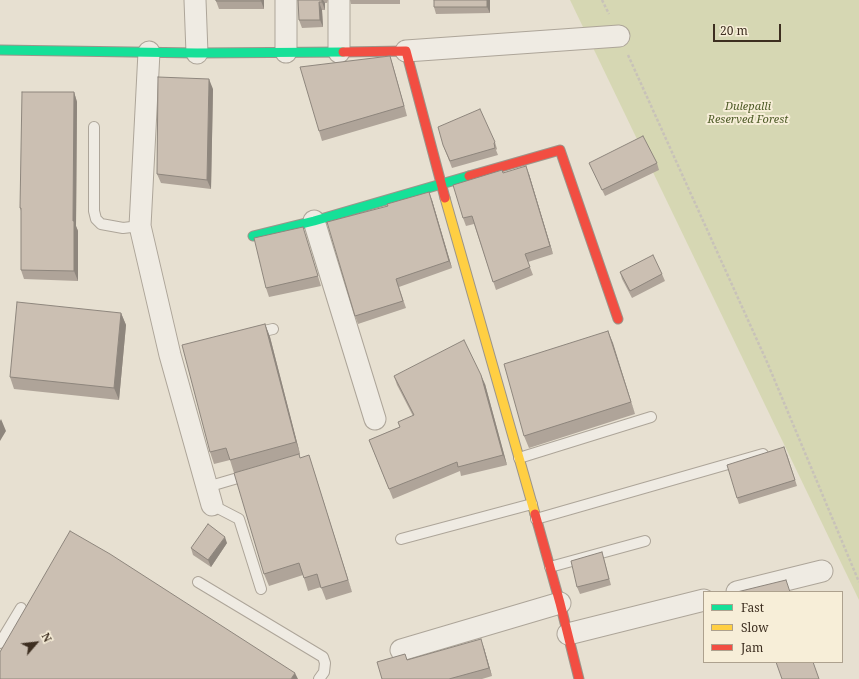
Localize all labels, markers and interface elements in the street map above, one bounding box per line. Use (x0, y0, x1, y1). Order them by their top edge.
scale bar (715, 16, 783, 42)
text: 20 m (720, 22, 748, 39)
park label: Dulepalli Reserved Forest (708, 100, 788, 126)
legend (703, 591, 843, 663)
text: Fast (741, 599, 764, 616)
text: Slow (741, 619, 769, 636)
north arrow (16, 623, 56, 663)
text: N (38, 630, 56, 644)
text: Jam (741, 639, 763, 656)

